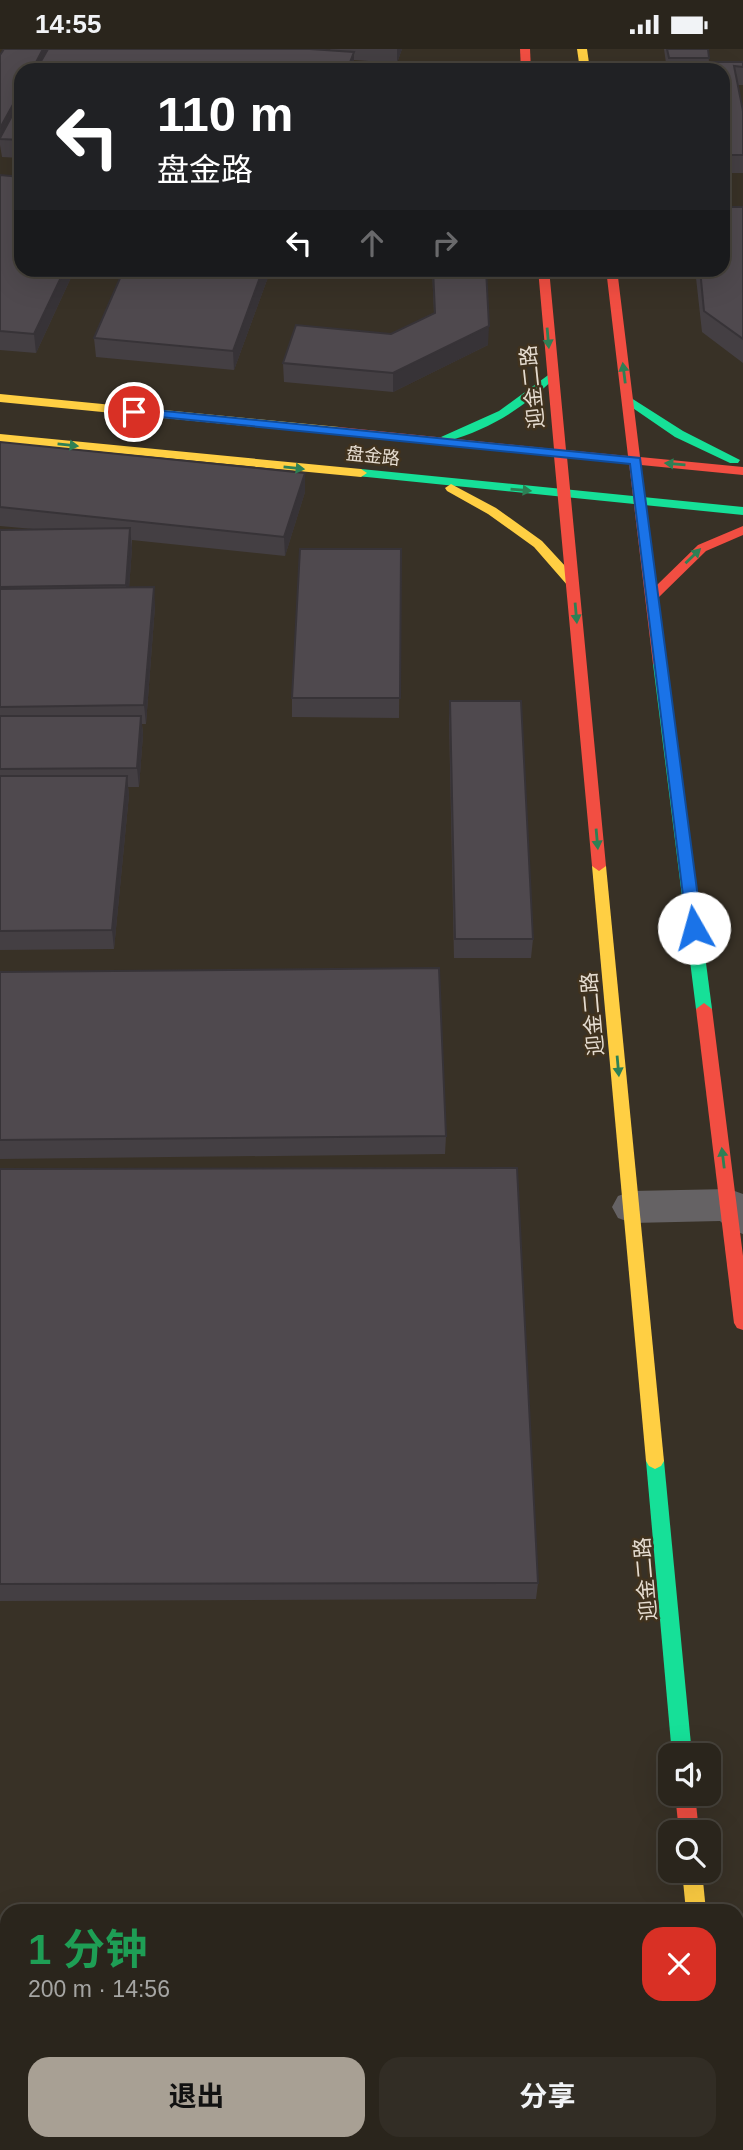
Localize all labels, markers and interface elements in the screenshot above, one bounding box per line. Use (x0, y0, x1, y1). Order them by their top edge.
text: 14:55 (35, 9, 102, 39)
text: 110 m (157, 87, 293, 141)
icon: left (42, 91, 133, 182)
text: 盘金路 (157, 152, 253, 188)
icon: left (280, 224, 318, 262)
icon: ahead (353, 224, 391, 262)
icon: right (426, 224, 464, 262)
one-way arrow (543, 327, 554, 349)
street label: 迎金二路 (516, 344, 548, 430)
one-way arrow (619, 362, 630, 384)
pin (104, 382, 164, 442)
icon: arrive (115, 393, 153, 431)
one-way arrow (57, 440, 79, 451)
street label: 盘金路 (345, 443, 401, 469)
one-way arrow (664, 458, 686, 469)
one-way arrow (283, 462, 305, 473)
one-way arrow (510, 485, 532, 496)
one-way arrow (685, 548, 702, 565)
one-way arrow (570, 602, 581, 624)
one-way arrow (592, 828, 603, 850)
position arrow (657, 891, 731, 965)
street label: 迎金二路 (577, 971, 607, 1057)
one-way arrow (613, 1055, 624, 1077)
one-way arrow (717, 1147, 728, 1169)
street label: 迎金二路 (630, 1536, 660, 1622)
map controls (658, 1743, 721, 1883)
button: sound (658, 1743, 721, 1806)
button: search (658, 1820, 721, 1883)
text: 1 分钟 (28, 1926, 147, 1973)
button: close (642, 1927, 716, 2001)
text: 200 m · 14:56 (28, 1976, 170, 2002)
button: 退出 (28, 2057, 365, 2137)
button: 分享 (379, 2057, 716, 2137)

